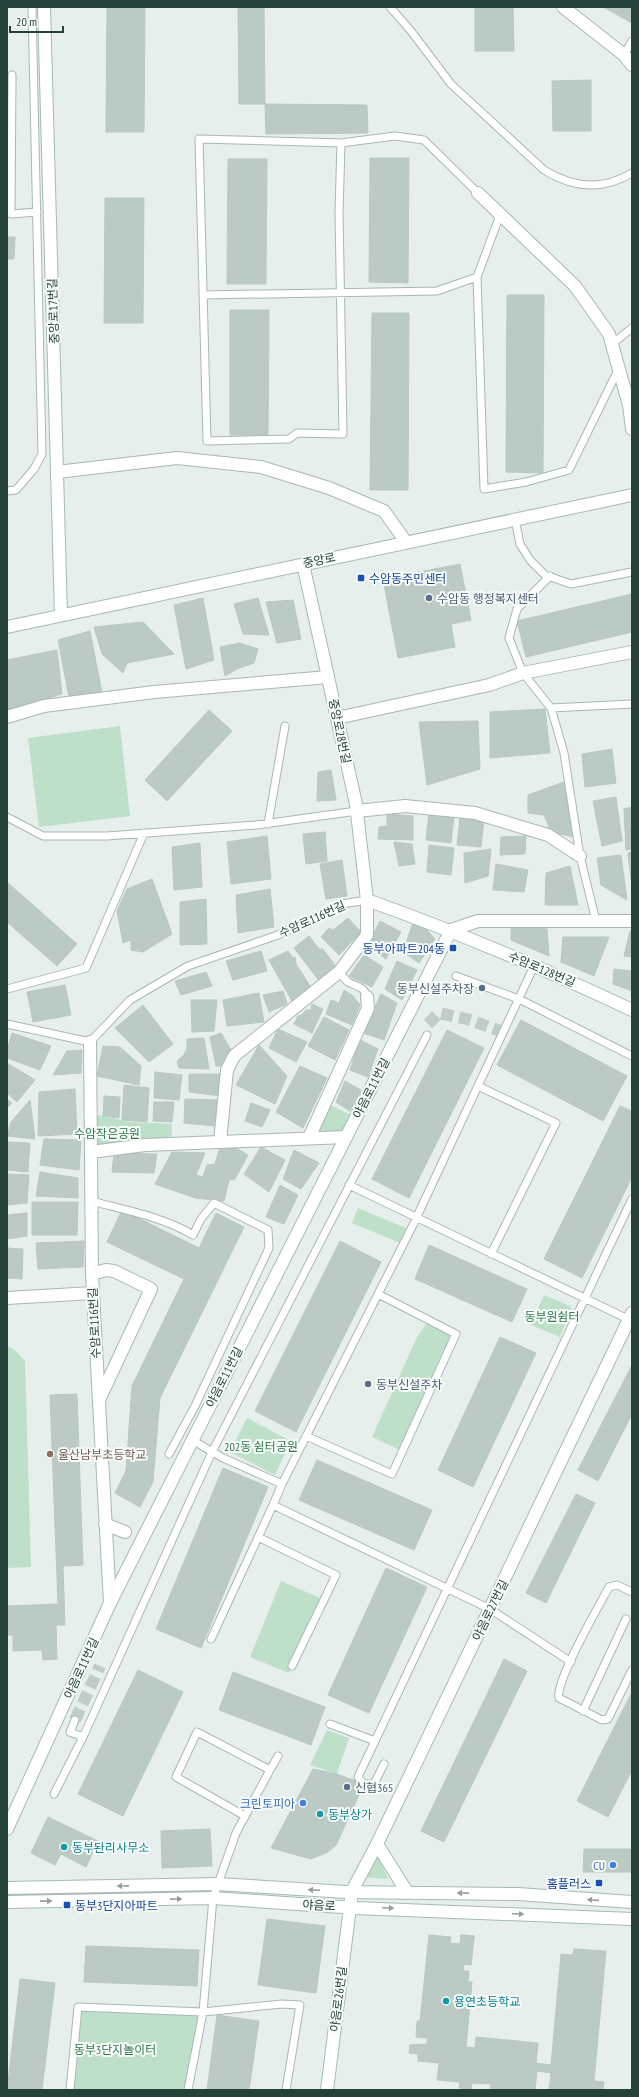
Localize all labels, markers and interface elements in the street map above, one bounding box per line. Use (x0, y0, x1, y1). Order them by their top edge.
scale bar (10, 8, 63, 34)
text: 20 m (16, 14, 37, 29)
street label: 중앙로17번길 (44, 278, 62, 344)
street label: 중앙로 (301, 549, 337, 571)
place label: 수암동주민센터 (369, 571, 446, 586)
marker: 수암동주민센터 (356, 573, 366, 583)
place label: 수암동 행정복지센터 (437, 591, 539, 606)
marker: 수암동 행정복지센터 (424, 593, 434, 603)
street label: 중앙로28번길 (326, 697, 354, 765)
street label: 수암로116번길 (276, 898, 348, 940)
place label: 동부아파트204동 (363, 941, 445, 956)
marker: 동부아파트204동 (448, 943, 458, 953)
street label: 수암로128번길 (506, 948, 578, 990)
place label: 동부신설주차장 (397, 981, 474, 996)
marker: 동부신설주차장 (477, 983, 487, 993)
street label: 야음로11번길 (349, 1055, 393, 1121)
park label: 수암작은공원 (74, 1126, 140, 1141)
street label: 수암로116번길 (85, 1287, 103, 1359)
park label: 동부원쉼터 (524, 1309, 580, 1324)
street label: 야음로11번길 (202, 1344, 246, 1410)
place label: 동부신설주차 (376, 1377, 442, 1392)
marker: 동부신설주차 (363, 1379, 373, 1389)
park label: 202동 쉼터공원 (224, 1439, 298, 1454)
place label: 울산남부초등학교 (58, 1447, 146, 1462)
marker: 울산남부초등학교 (45, 1449, 55, 1459)
street label: 야음로27번길 (469, 1577, 511, 1643)
street label: 야음로11번길 (60, 1635, 102, 1701)
place label: 신협365 (355, 1780, 393, 1795)
marker: 신협365 (342, 1782, 352, 1792)
place label: 크린토피아 (240, 1796, 295, 1811)
marker: 크린토피아 (298, 1798, 308, 1808)
place label: 동부상가 (328, 1807, 372, 1822)
marker: 동부상가 (315, 1809, 325, 1819)
place label: 동부돤리사무소 (72, 1840, 149, 1855)
marker: 동부돤리사무소 (59, 1842, 69, 1852)
place label: CU (593, 1858, 605, 1873)
marker: CU (608, 1860, 618, 1870)
place label: 홈플러스 (547, 1876, 591, 1891)
marker: 홈플러스 (594, 1878, 604, 1888)
one-way arrow (116, 1883, 129, 1889)
one-way arrow (307, 1887, 320, 1893)
one-way arrow (456, 1890, 469, 1896)
one-way arrow (170, 1895, 182, 1902)
one-way arrow (587, 1896, 599, 1903)
street label: 야음로 (302, 1897, 336, 1913)
one-way arrow (40, 1898, 52, 1905)
place label: 동부3단지아파트 (75, 1898, 158, 1913)
marker: 동부3단지아파트 (62, 1900, 72, 1910)
one-way arrow (382, 1905, 394, 1912)
one-way arrow (512, 1911, 524, 1918)
street label: 야음로26번길 (327, 1965, 349, 2033)
place label: 용연초등학교 (454, 1994, 520, 2009)
marker: 용연초등학교 (441, 1996, 451, 2006)
park label: 동부3단지놀이터 (74, 2042, 156, 2057)

